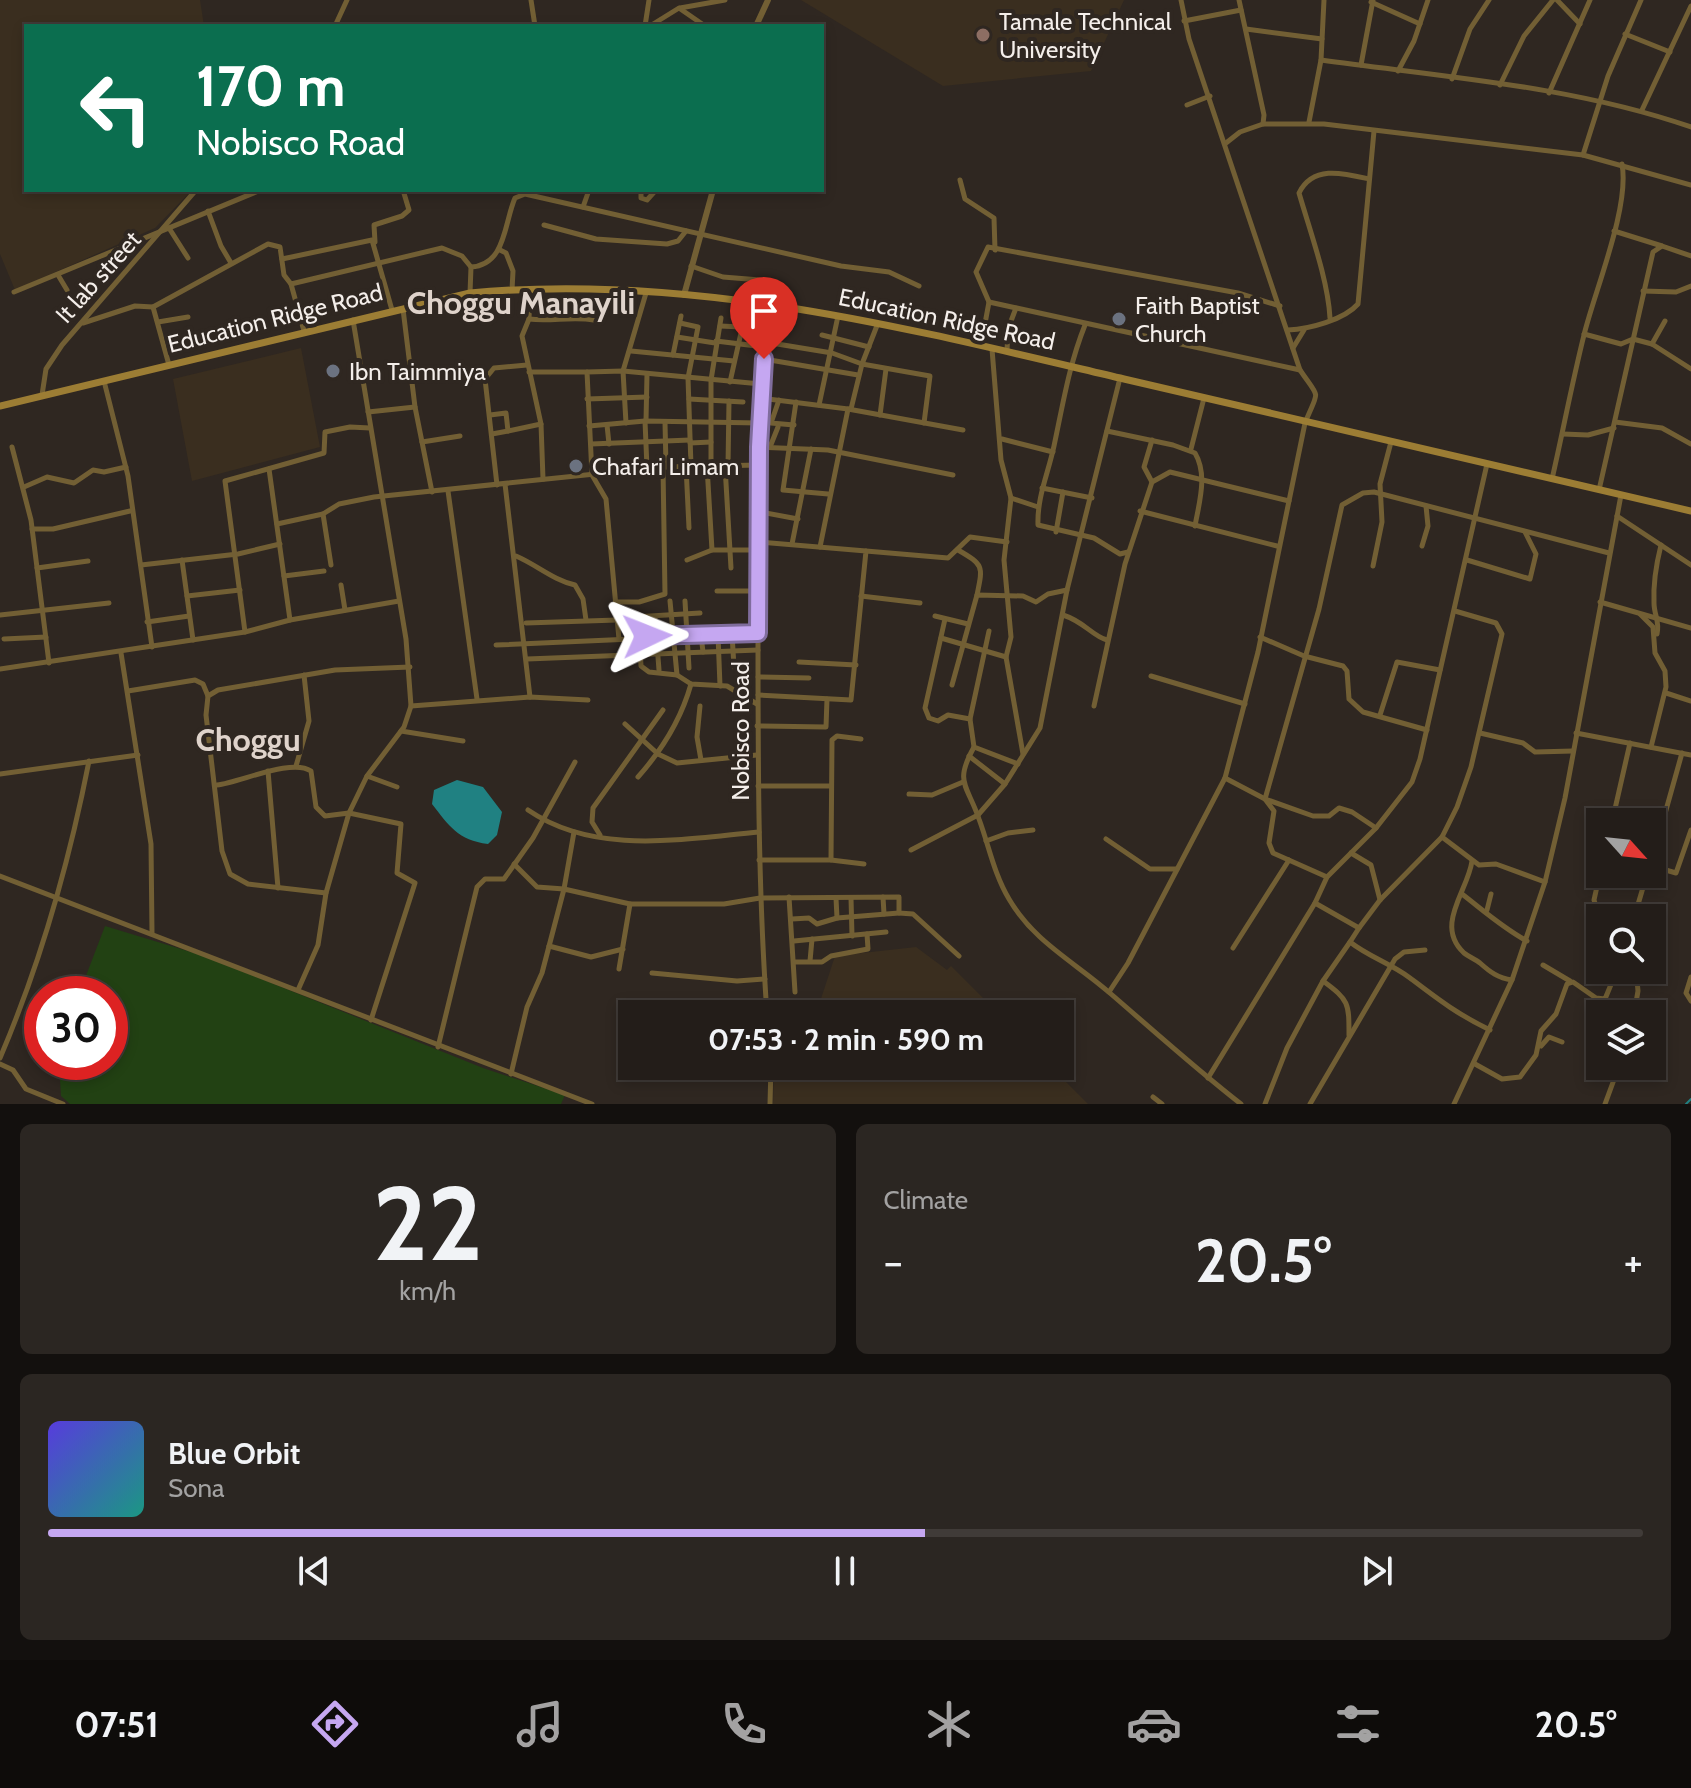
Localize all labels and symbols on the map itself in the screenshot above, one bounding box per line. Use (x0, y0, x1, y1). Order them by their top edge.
place label: Tamale Technical University (999, 7, 1172, 64)
marker: Tamale Technical University (974, 26, 992, 44)
street label: It lab street (49, 225, 147, 329)
street label: Education Ridge Road (164, 277, 386, 359)
pin (730, 277, 798, 359)
street label: Education Ridge Road (836, 282, 1058, 356)
district label: Choggu Manayili (407, 283, 635, 322)
place label: Faith Baptist Church (1135, 291, 1260, 348)
marker: Faith Baptist Church (1110, 310, 1128, 328)
place label: Ibn Taimmiya (349, 357, 486, 386)
marker: Ibn Taimmiya (324, 362, 342, 380)
place label: Chafari Limam (592, 452, 739, 481)
marker: Chafari Limam (567, 457, 585, 475)
position arrow (605, 594, 689, 678)
street label: Nobisco Road (726, 661, 755, 801)
district label: Choggu (195, 720, 301, 759)
north arrow (1586, 808, 1666, 888)
speed limit sign: 30 (24, 976, 128, 1080)

